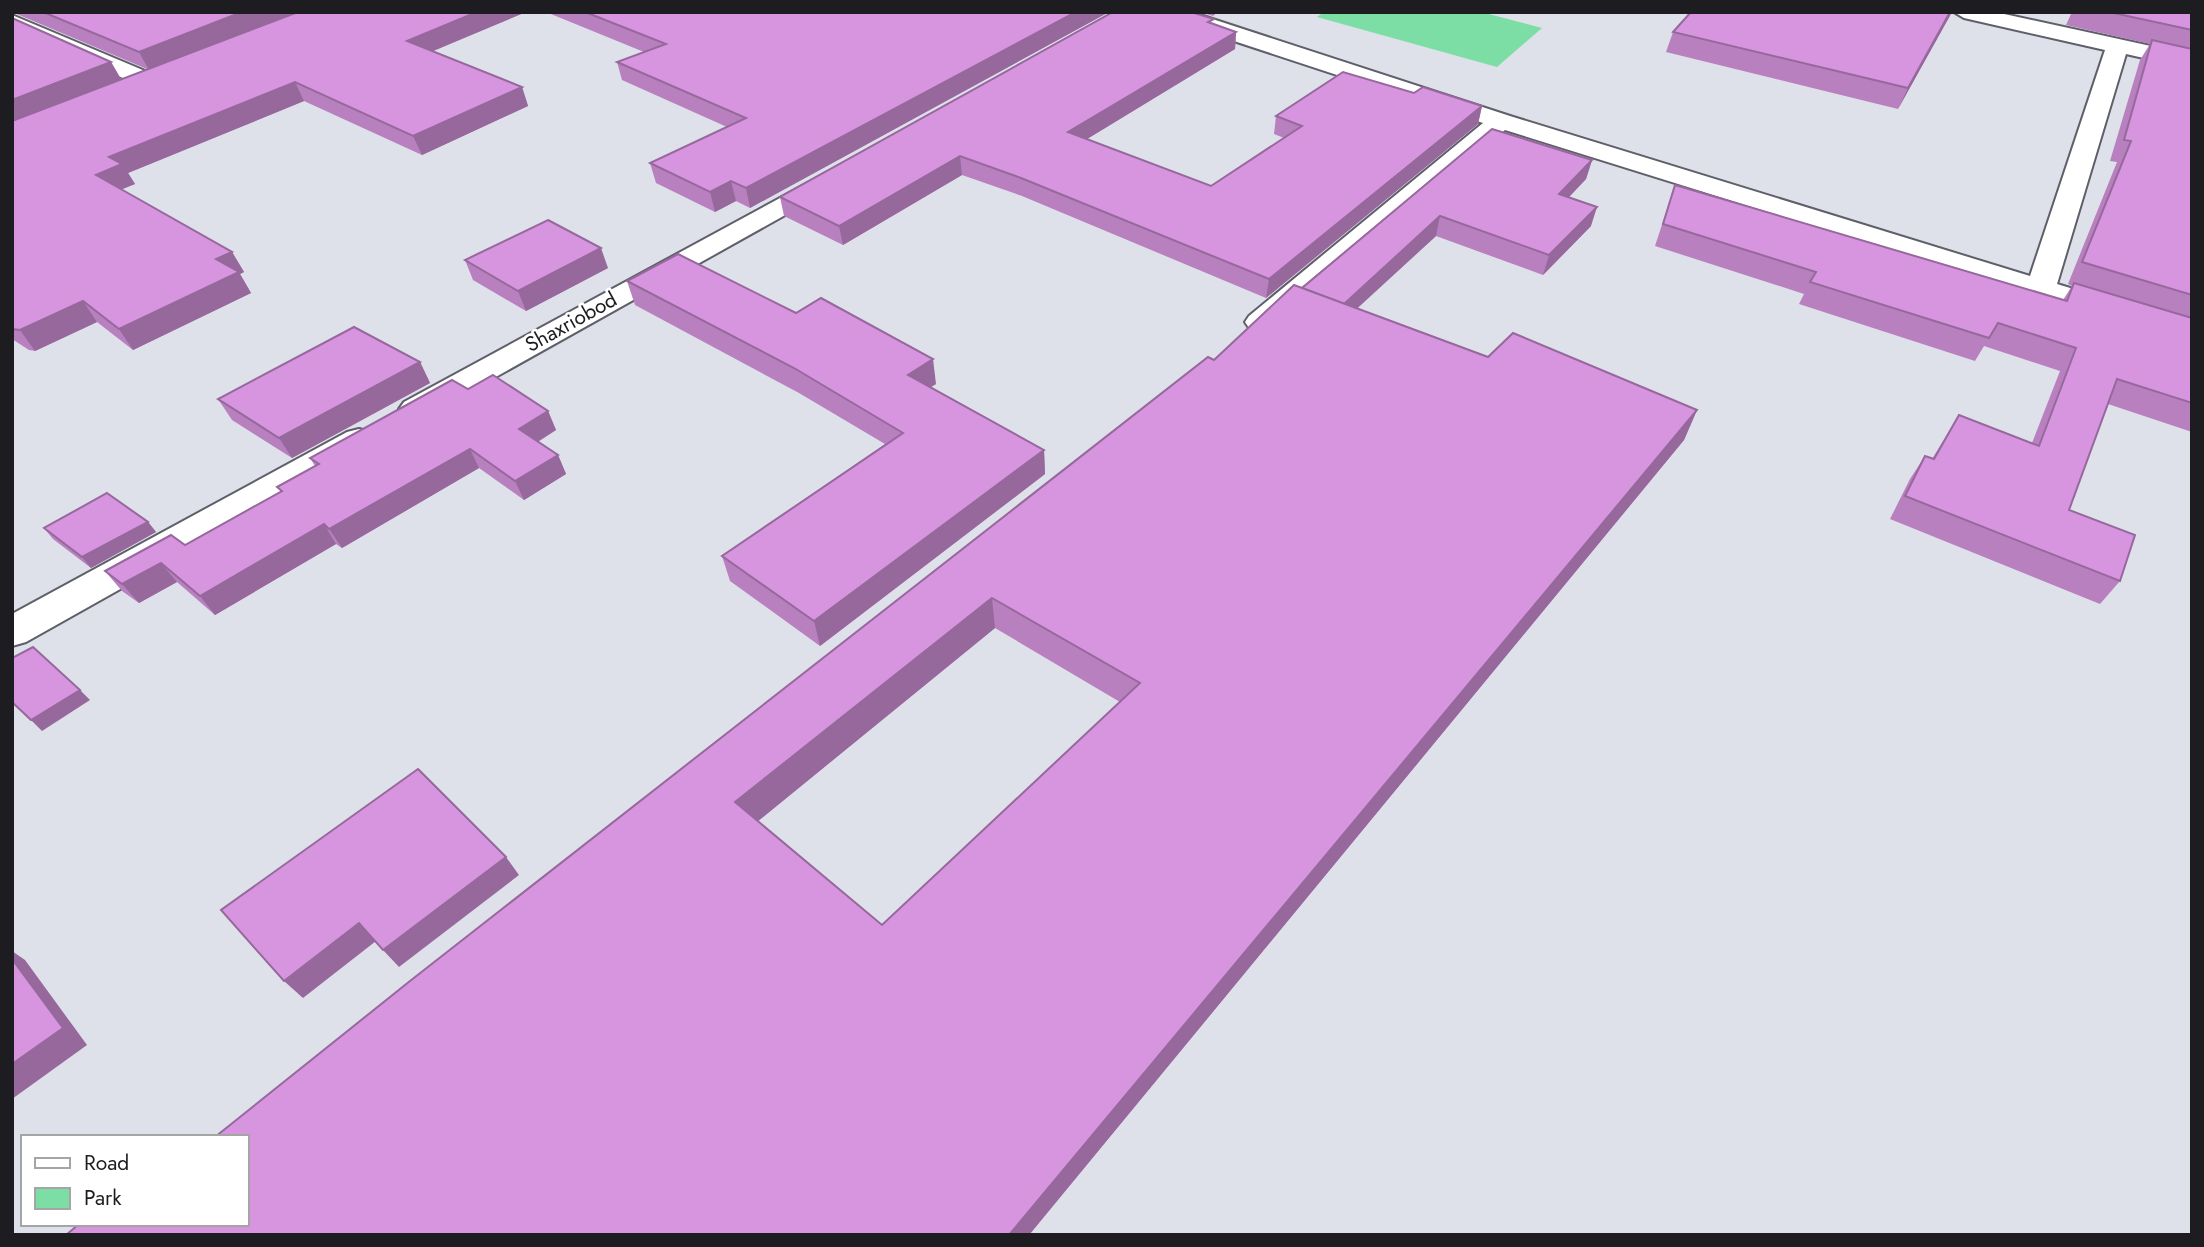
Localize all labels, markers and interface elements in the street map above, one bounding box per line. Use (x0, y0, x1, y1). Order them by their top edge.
street label: Shaxriobod (520, 284, 622, 360)
legend (21, 1135, 248, 1226)
text: Road (84, 1148, 129, 1178)
text: Park (84, 1183, 122, 1213)

